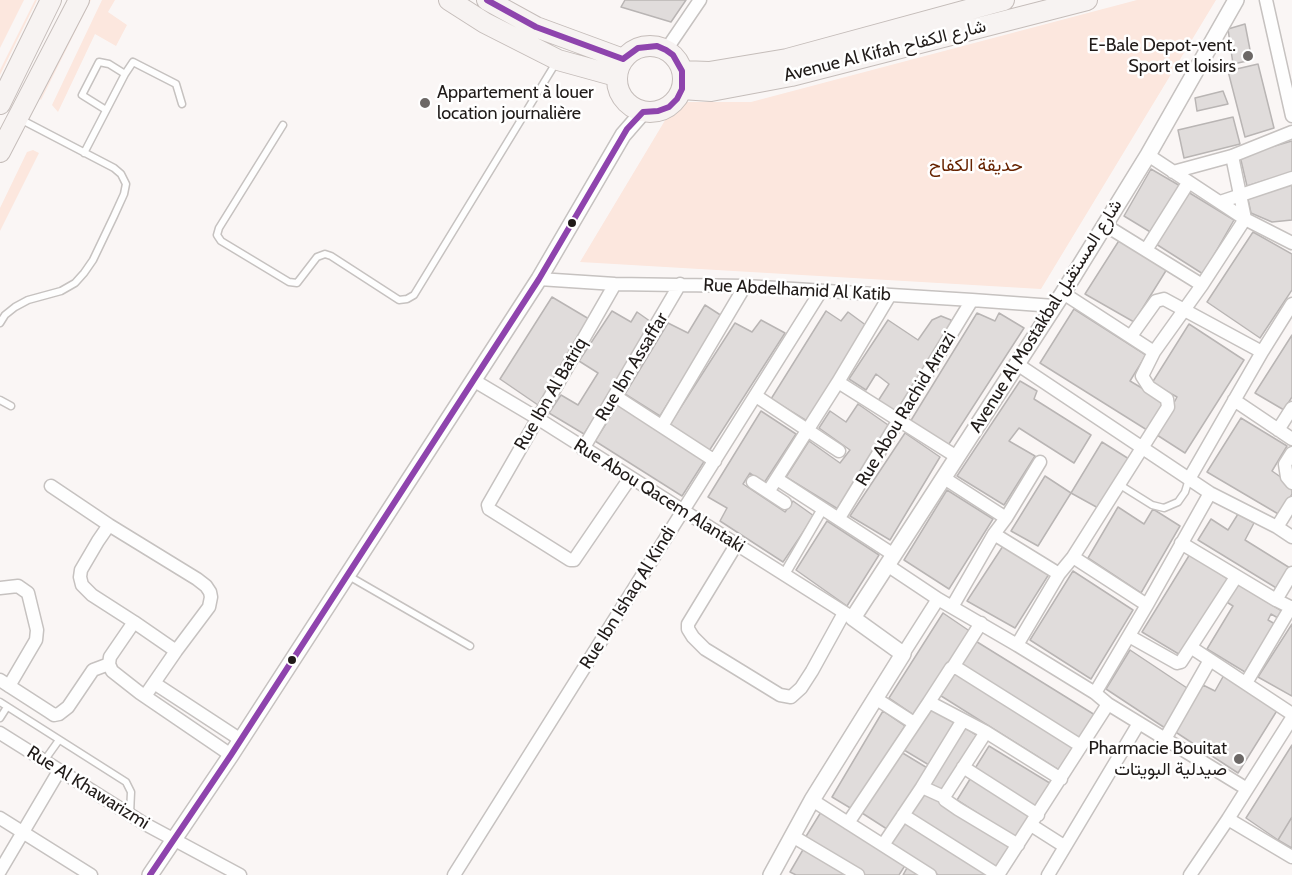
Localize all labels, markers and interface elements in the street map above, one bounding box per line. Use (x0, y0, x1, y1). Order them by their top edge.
street label: Avenue Al Kifah شارع الكفاح (782, 15, 988, 87)
place label: E-Bale Depot-vent. Sport et loisirs (1088, 35, 1236, 78)
marker: E-Bale Depot-vent. Sport et loisirs (1241, 49, 1255, 63)
place label: Appartement à louer location journalière (437, 82, 594, 124)
marker: Appartement à louer location journalière (418, 96, 432, 110)
park label: حديقة الكفاح (929, 155, 1023, 177)
street label: Avenue Al Mostakbal شارع المستقبل (965, 195, 1127, 437)
unlabelled marker (566, 217, 578, 229)
street label: Rue Abdelhamid Al Katib (703, 274, 891, 306)
street label: Rue Ibn Assaffar (591, 309, 673, 425)
street label: Rue Abou Rachid Arrazi (851, 328, 961, 490)
street label: Rue Ibn Al Batriq (510, 334, 592, 454)
street label: Rue Abou Qacem Alantaki (569, 434, 749, 558)
street label: Rue Ibn Ishaq Al Kindi (575, 523, 681, 673)
unlabelled marker (286, 654, 298, 666)
place label: Pharmacie Bouitat صيدلية البويتات (1089, 738, 1227, 780)
street label: Rue Al Khawarizmi (23, 742, 153, 834)
marker: Pharmacie Bouitat صيدلية البويتات (1232, 752, 1246, 766)

